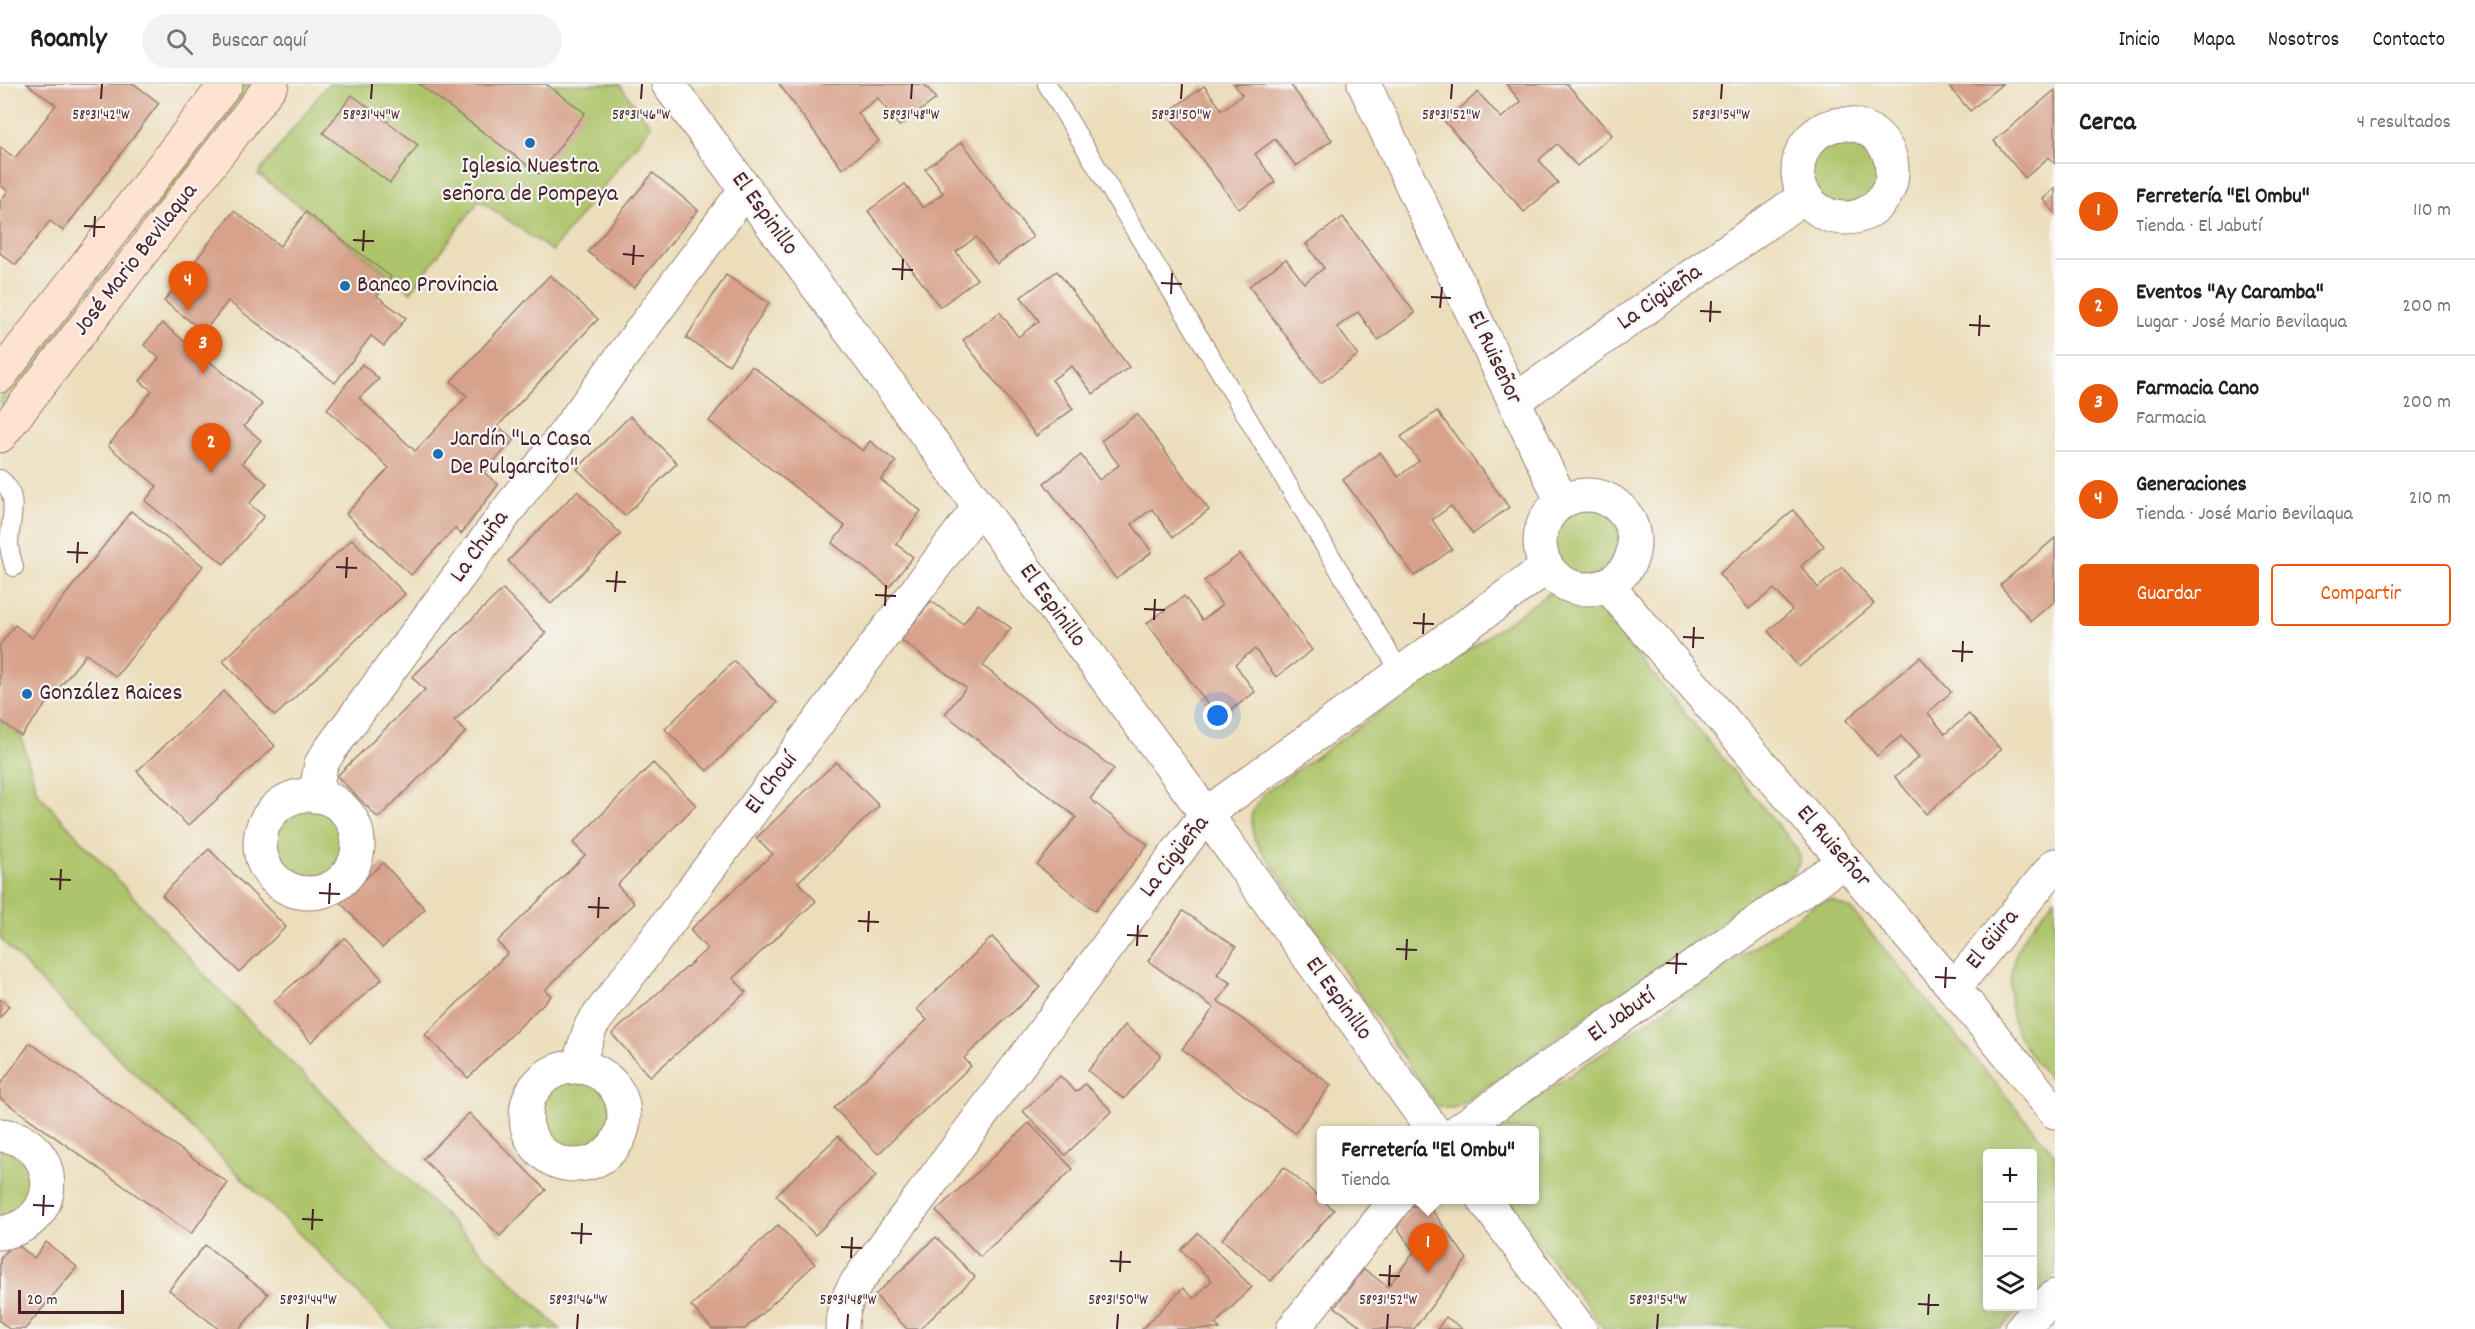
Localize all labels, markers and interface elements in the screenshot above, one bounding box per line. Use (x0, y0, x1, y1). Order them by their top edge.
search box (142, 14, 562, 68)
text: Roamly (30, 21, 106, 61)
icon: search (163, 25, 196, 58)
text: Buscar aquí (211, 26, 307, 57)
text: Inicio (2118, 26, 2160, 56)
text: Mapa (2193, 26, 2235, 56)
text: Nosotros (2268, 26, 2339, 56)
text: Contacto (2372, 26, 2445, 56)
text: 58°31'42"W (72, 105, 130, 127)
text: 58°31'44"W (342, 105, 400, 127)
text: 58°31'46"W (612, 105, 670, 127)
text: 58°31'48"W (883, 105, 940, 127)
text: 58°31'50"W (1151, 105, 1211, 127)
text: 58°31'52"W (1422, 105, 1480, 127)
text: 58°31'54"W (1692, 105, 1750, 127)
text: Cerca (2079, 105, 2136, 142)
text: 4 resultados (2357, 109, 2451, 137)
marker: Iglesia Nuestra señora de Pompeya (523, 136, 537, 150)
place label: Iglesia Nuestra señora de Pompeya (442, 150, 619, 212)
street label: El Espinillo (722, 165, 806, 263)
street label: José Mario Bevilaqua (65, 176, 207, 344)
text: Ferretería "El Ombu" (2136, 182, 2310, 213)
text: 1 (2096, 197, 2101, 225)
text: 110 m (2413, 197, 2451, 225)
text: Tienda · El Jabutí (2136, 213, 2262, 241)
street label: La Cigüeña (1611, 256, 1710, 340)
pin: 4 (168, 262, 207, 311)
place label: Banco Provincia (357, 269, 499, 303)
text: Eventos "Ay Caramba" (2136, 278, 2323, 309)
marker: Banco Provincia (338, 279, 352, 293)
text: 2 (2094, 293, 2103, 321)
text: 200 m (2402, 293, 2451, 321)
street label: El Ruiseñor (1457, 306, 1531, 411)
text: Lugar · José Mario Bevilaqua (2136, 309, 2347, 337)
pin: 3 (184, 324, 222, 374)
text: Farmacia Cano (2136, 374, 2259, 405)
text: 3 (2094, 389, 2103, 417)
text: 200 m (2402, 389, 2451, 417)
text: Farmacia (2136, 405, 2206, 433)
place label: Jardín "La Casa De Pulgarcito" (450, 423, 591, 485)
pin: 2 (192, 424, 230, 473)
marker: Jardín "La Casa De Pulgarcito" (431, 447, 445, 461)
text: Generaciones (2136, 470, 2247, 501)
text: 4 (2094, 485, 2103, 513)
text: 210 m (2409, 485, 2451, 513)
text: Tienda · José Mario Bevilaqua (2136, 501, 2353, 529)
street label: La Chuña (442, 503, 518, 590)
street label: El Espinillo (1010, 557, 1094, 655)
button: Guardar (2079, 564, 2259, 626)
button: Compartir (2271, 564, 2451, 626)
place label: González Raices (39, 677, 183, 711)
marker: González Raices (20, 687, 34, 701)
your location (1203, 701, 1232, 730)
street label: El Chouí (737, 744, 808, 822)
street label: El Ruiseñor (1787, 798, 1879, 896)
street label: La Cigüeña (1132, 808, 1219, 906)
street label: El Güira (1958, 902, 2028, 978)
street label: El Espinillo (1296, 950, 1380, 1048)
street label: El Jabutí (1581, 979, 1664, 1052)
popup (1317, 1126, 1539, 1204)
text: Ferretería "El Ombu" (1341, 1136, 1515, 1167)
map controls (1983, 1149, 2037, 1311)
button: + (1983, 1149, 2037, 1203)
text: Tienda (1341, 1167, 1390, 1195)
button: − (1983, 1203, 2037, 1257)
pin: 1 (1408, 1224, 1448, 1273)
button: layers (1983, 1257, 2037, 1311)
scale bar (18, 1287, 124, 1314)
text: 20 m (27, 1289, 57, 1312)
text: 58°31'44"W (279, 1290, 337, 1312)
text: 58°31'46"W (549, 1290, 607, 1312)
text: 58°31'48"W (820, 1290, 877, 1312)
text: 58°31'50"W (1088, 1290, 1148, 1312)
text: 58°31'52"W (1359, 1290, 1417, 1312)
text: 58°31'54"W (1629, 1290, 1687, 1312)

